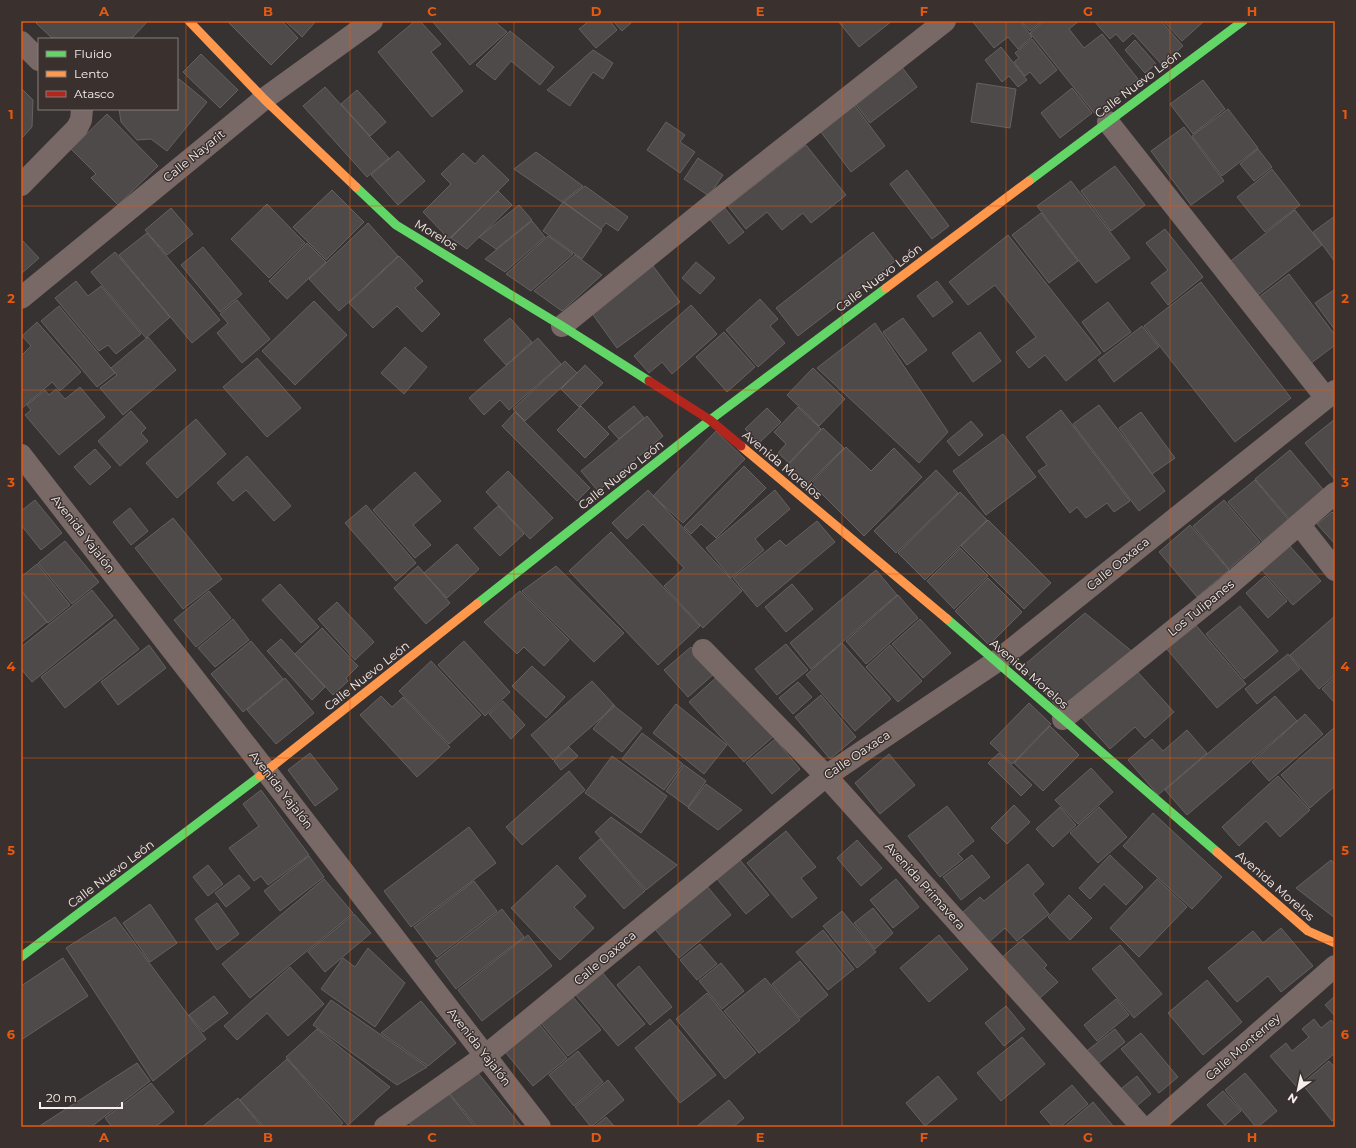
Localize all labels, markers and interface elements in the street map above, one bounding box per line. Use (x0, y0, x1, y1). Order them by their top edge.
text: A (98, 3, 110, 19)
text: B (263, 3, 273, 19)
text: C (427, 3, 437, 19)
text: D (591, 3, 602, 19)
text: E (756, 3, 765, 19)
text: F (920, 3, 928, 19)
text: G (1083, 3, 1093, 19)
text: H (1247, 3, 1257, 19)
legend (38, 38, 178, 110)
text: Fluido (74, 46, 112, 61)
street label: Calle Nuevo León (1092, 46, 1184, 121)
text: Lento (74, 66, 109, 81)
text: Atasco (74, 86, 114, 101)
text: 1 (8, 106, 14, 122)
text: 1 (1342, 106, 1348, 122)
street label: Calle Nayarit (160, 126, 228, 185)
street label: Morelos (412, 216, 461, 253)
street label: Calle Nuevo León (833, 240, 925, 315)
text: 2 (7, 290, 15, 306)
text: 2 (1341, 290, 1349, 306)
street label: Avenida Morelos (740, 427, 825, 502)
street label: Calle Nuevo León (575, 437, 666, 513)
text: 3 (6, 474, 15, 490)
text: 3 (1340, 474, 1349, 490)
street label: Avenida Yajalón (48, 492, 118, 576)
street label: Calle Oaxaca (1083, 534, 1152, 594)
street label: Los Tulipanes (1164, 576, 1237, 639)
street label: Avenida Morelos (987, 635, 1072, 712)
street label: Calle Nuevo León (321, 638, 412, 714)
text: 4 (7, 658, 16, 674)
text: 4 (1341, 658, 1350, 674)
street label: Calle Oaxaca (821, 727, 893, 782)
street label: Avenida Yajalón (246, 748, 316, 832)
street label: Calle Nuevo León (65, 836, 157, 911)
street label: Avenida Primavera (882, 839, 969, 932)
text: 5 (7, 842, 15, 858)
text: 5 (1341, 842, 1349, 858)
street label: Avenida Morelos (1233, 847, 1318, 924)
street label: Calle Oaxaca (570, 927, 639, 988)
street label: Avenida Yajalón (444, 1005, 514, 1089)
street label: Calle Monterrey (1202, 1010, 1284, 1083)
text: 6 (7, 1026, 16, 1042)
text: 6 (1341, 1026, 1350, 1042)
north arrow (1278, 1070, 1318, 1110)
scale bar (40, 1084, 122, 1110)
text: 20 m (46, 1090, 77, 1105)
text: N (1285, 1090, 1300, 1107)
text: A (98, 1129, 110, 1145)
text: B (263, 1129, 273, 1145)
text: C (427, 1129, 437, 1145)
text: D (591, 1129, 602, 1145)
text: E (756, 1129, 765, 1145)
text: F (920, 1129, 928, 1145)
text: G (1083, 1129, 1093, 1145)
text: H (1247, 1129, 1257, 1145)

